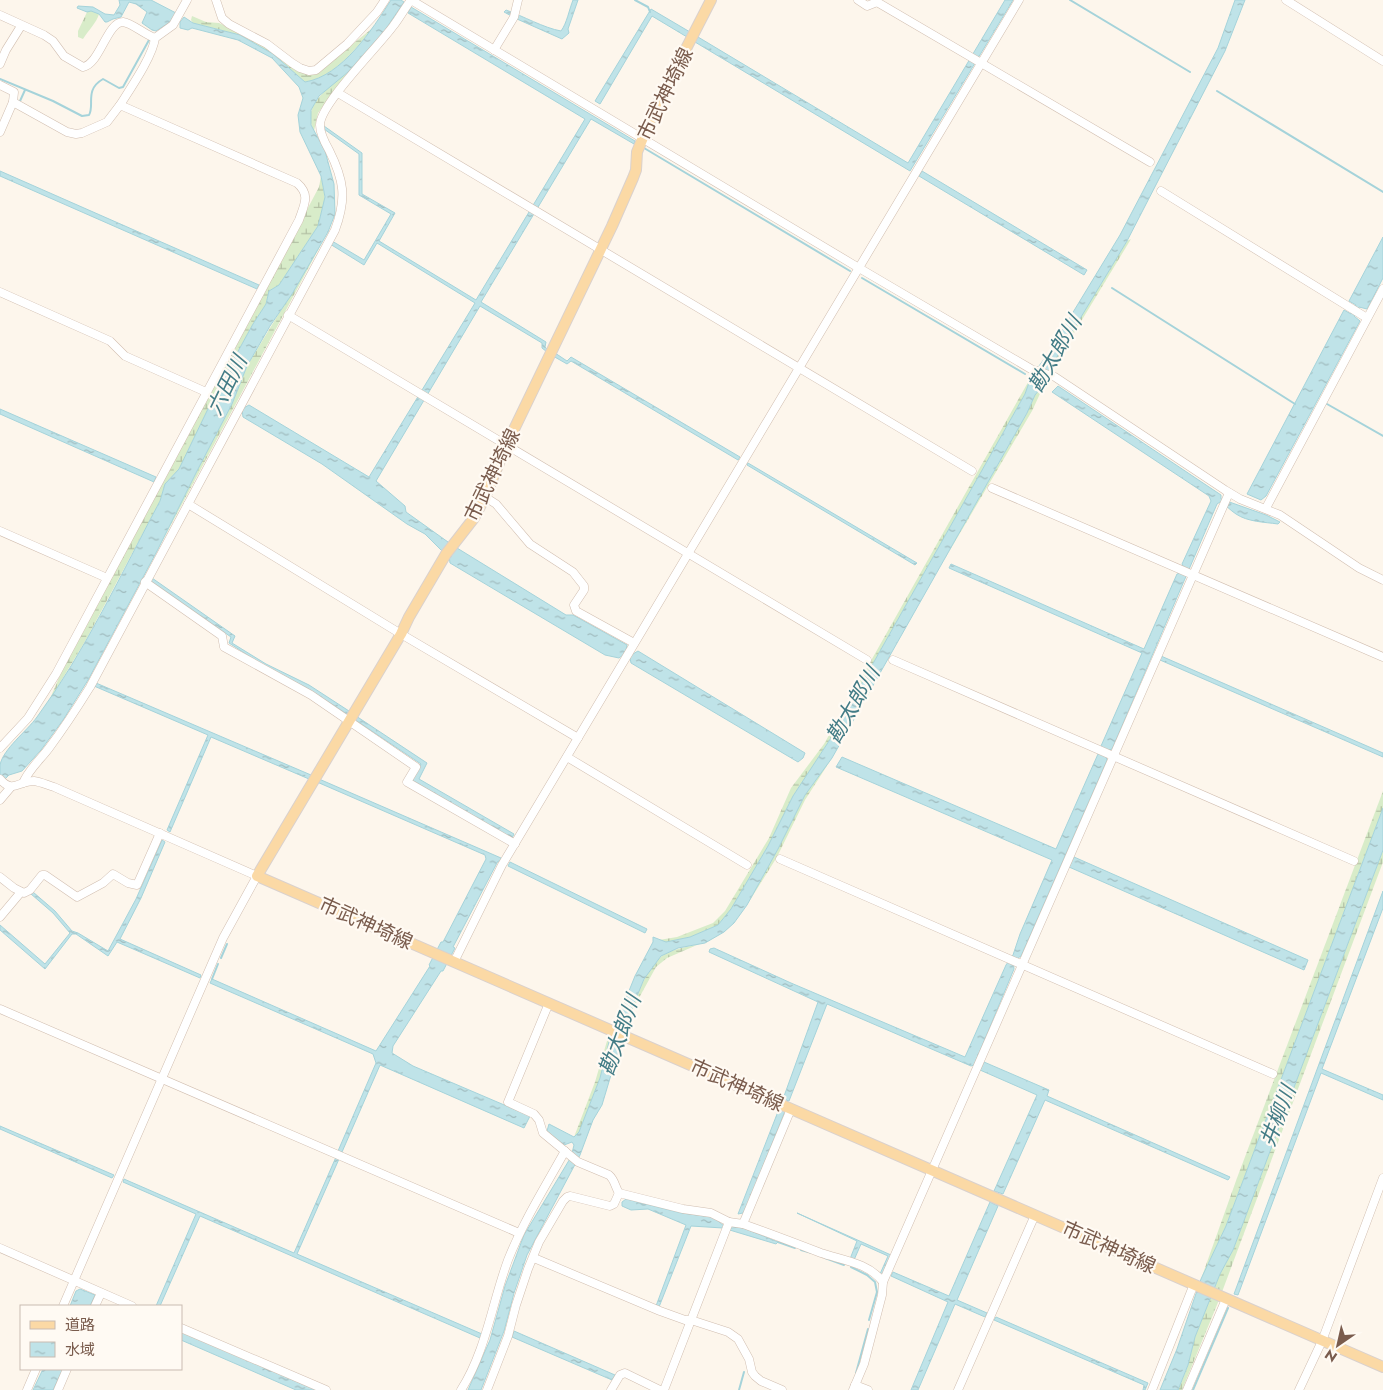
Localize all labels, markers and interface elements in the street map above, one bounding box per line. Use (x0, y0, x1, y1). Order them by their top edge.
street label: 市武神埼線 (630, 43, 700, 146)
water label: 勘太郎川 (1021, 308, 1090, 398)
water label: 六田川 (200, 348, 255, 420)
street label: 市武神埼線 (457, 424, 527, 527)
water label: 勘太郎川 (819, 659, 888, 749)
street label: 市武神埼線 (314, 890, 417, 957)
water label: 勘太郎川 (592, 989, 649, 1080)
street label: 市武神埼線 (685, 1052, 788, 1119)
water label: 井柳川 (1253, 1079, 1304, 1151)
street label: 市武神埼線 (1057, 1214, 1160, 1281)
legend (20, 1305, 182, 1370)
text: 道路 (65, 1314, 95, 1336)
north arrow (1313, 1320, 1363, 1370)
text: 水域 (65, 1339, 95, 1361)
text: N (1321, 1344, 1341, 1367)

